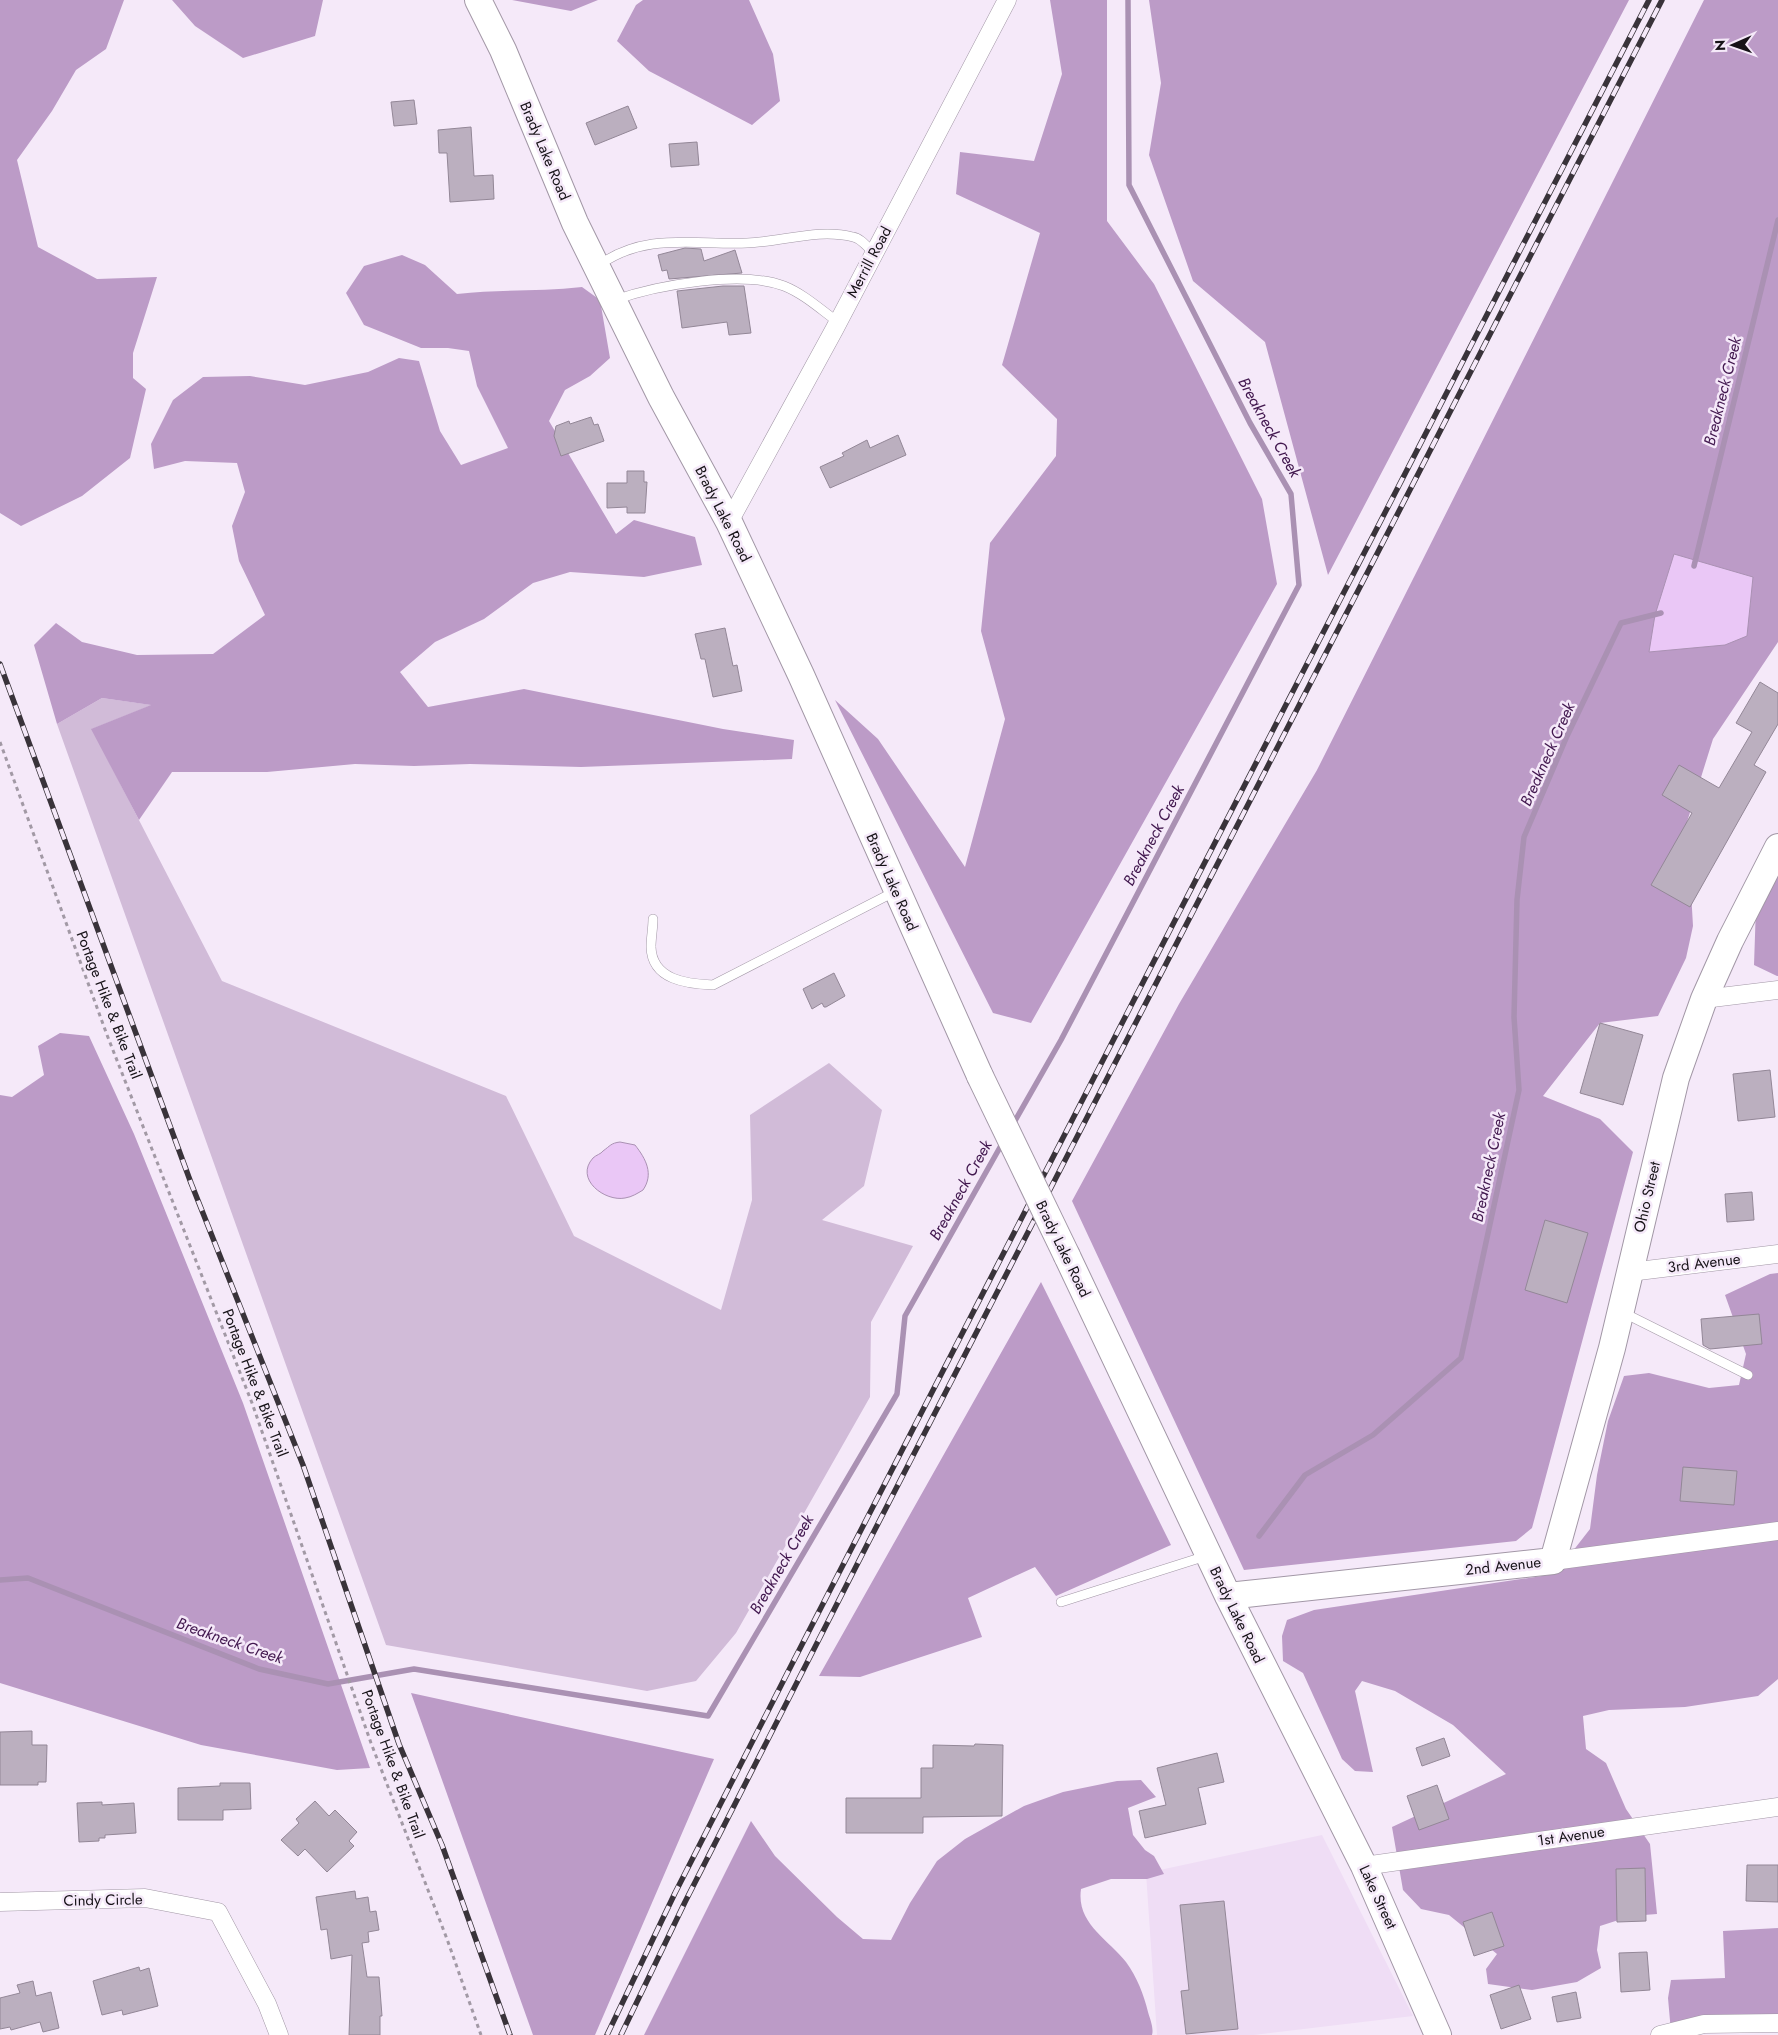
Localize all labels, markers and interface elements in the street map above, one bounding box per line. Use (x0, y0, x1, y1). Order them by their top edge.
north arrow (1708, 20, 1758, 70)
text: N (1710, 40, 1730, 51)
street label: Brady Lake Road (514, 98, 576, 204)
street label: Merrill Road (841, 222, 897, 302)
water label: Breakneck Creek (1698, 333, 1747, 448)
water label: Breakneck Creek (1233, 373, 1307, 482)
street label: Brady Lake Road (689, 462, 757, 566)
water label: Breakneck Creek (1514, 698, 1581, 810)
water label: Breakneck Creek (1117, 780, 1190, 890)
street label: Brady Lake Road (861, 829, 923, 935)
street label: Portage Hike & Bike Trail (71, 928, 147, 1082)
water label: Breakneck Creek (1466, 1109, 1512, 1224)
water label: Breakneck Creek (923, 1135, 998, 1244)
street label: Ohio Street (1628, 1159, 1666, 1235)
street label: Brady Lake Road (1030, 1197, 1096, 1301)
street label: 3rd Avenue (1666, 1248, 1742, 1278)
street label: Portage Hike & Bike Trail (217, 1306, 293, 1460)
water label: Breakneck Creek (744, 1509, 820, 1618)
street label: 2nd Avenue (1464, 1551, 1542, 1581)
street label: Brady Lake Road (1204, 1563, 1270, 1667)
water label: Breakneck Creek (174, 1611, 287, 1670)
street label: Portage Hike & Bike Trail (356, 1687, 430, 1841)
street label: 1st Avenue (1536, 1820, 1606, 1852)
street label: Lake Street (1354, 1861, 1403, 1933)
street label: Cindy Circle (63, 1888, 143, 1912)

